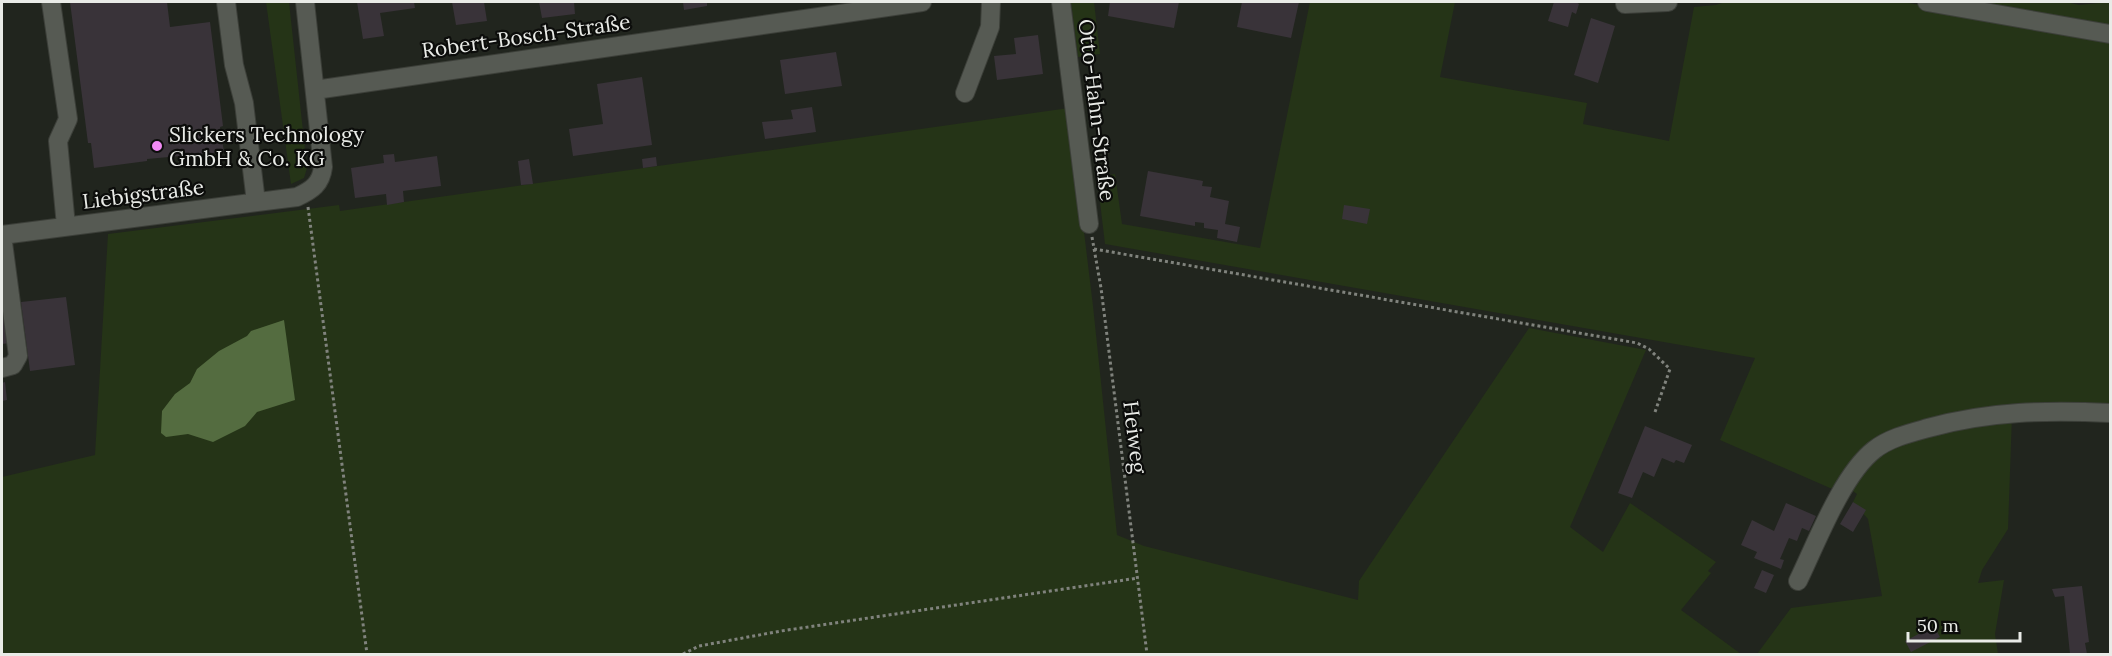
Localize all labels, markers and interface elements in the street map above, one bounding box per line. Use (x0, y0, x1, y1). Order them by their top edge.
street label: Robert-Bosch-Straße (420, 8, 632, 64)
street label: Otto-Hahn-Straße (1072, 17, 1122, 203)
place label: Slickers Technology GmbH & Co. KG (169, 121, 364, 172)
marker: Slickers Technology GmbH & Co. KG (150, 139, 164, 153)
street label: Liebigstraße (81, 173, 205, 215)
street label: Heiweg (1117, 399, 1153, 475)
scale bar (1908, 605, 2020, 643)
text: 50 m (1917, 614, 1959, 637)

